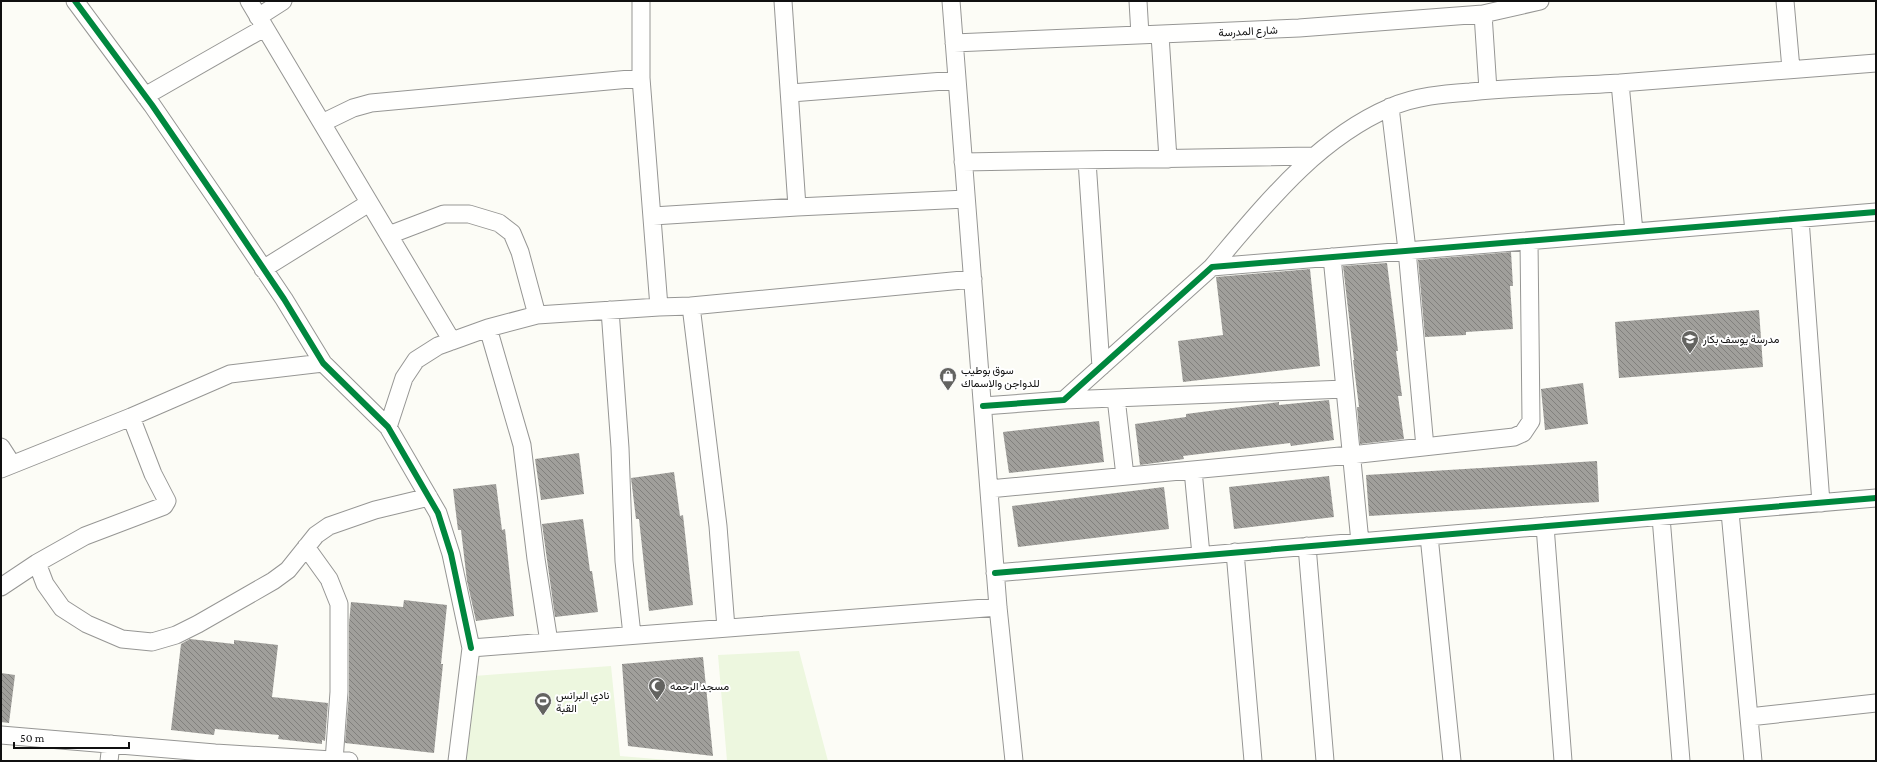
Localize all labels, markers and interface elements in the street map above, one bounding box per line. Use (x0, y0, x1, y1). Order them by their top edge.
street label: شارع المدرسة (1218, 23, 1278, 41)
school or university icon: مدرسة يوسف بكار (1680, 329, 1700, 354)
place label: مدرسة يوسف بكار (1702, 333, 1780, 346)
place label: سوق بوطيب للدواجن والاسماك (961, 364, 1040, 390)
shop icon: سوق بوطيب للدواجن والاسماك (938, 366, 958, 391)
mosque icon: مسجد الرحمه (647, 676, 667, 701)
place label: مسجد الرحمه (670, 680, 729, 693)
place label: نادي البرانس القبة (556, 689, 609, 715)
sports icon: نادي البرانس القبة (533, 691, 553, 716)
scale bar (14, 724, 129, 750)
text: 50 m (20, 731, 45, 745)

